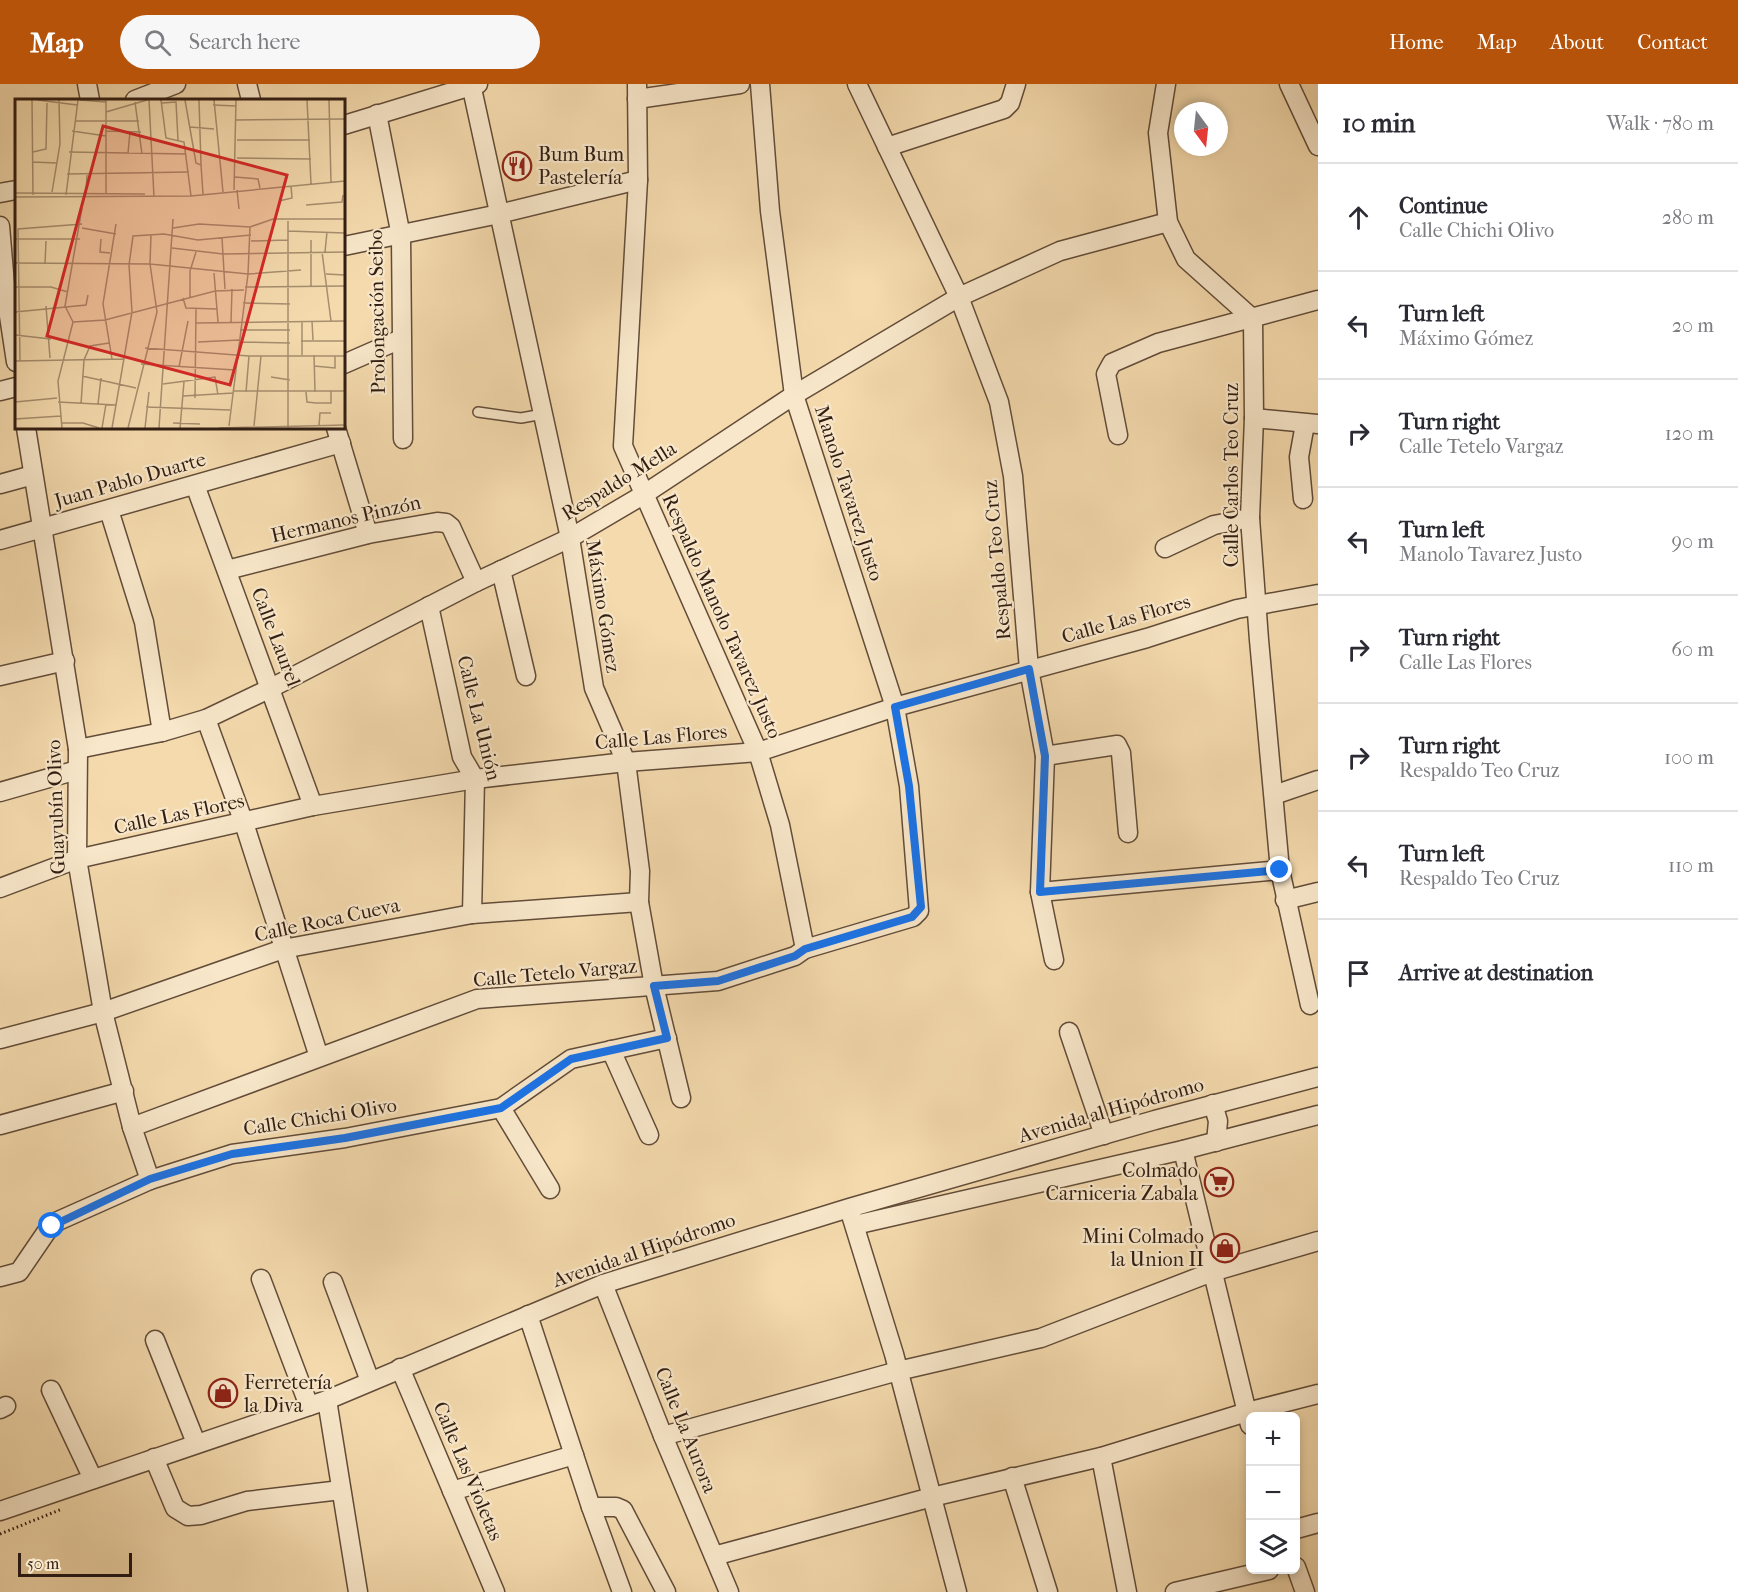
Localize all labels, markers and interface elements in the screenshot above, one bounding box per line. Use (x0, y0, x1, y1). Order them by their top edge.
search box (120, 15, 540, 69)
text: Map (30, 26, 84, 59)
icon: search (141, 26, 174, 59)
text: Search here (189, 29, 300, 55)
text: Home (1389, 30, 1444, 54)
text: Map (1477, 30, 1517, 54)
text: About (1550, 30, 1604, 54)
text: Contact (1637, 30, 1708, 54)
inset map (15, 99, 345, 429)
north arrow (1174, 102, 1228, 156)
text: 10 min (1342, 108, 1415, 139)
text: Walk · 780 m (1606, 112, 1714, 135)
place label: Bum Bum Pastelería (538, 143, 625, 189)
restaurant icon: Bum Bum Pastelería (501, 150, 533, 182)
text: Continue (1399, 193, 1488, 219)
icon: ahead (1342, 201, 1375, 234)
text: 280 m (1662, 206, 1714, 229)
text: Calle Chichi Olivo (1399, 219, 1554, 242)
street label: Prolongación Seibo (364, 230, 390, 394)
text: Turn left (1399, 301, 1485, 327)
icon: left (1342, 309, 1375, 342)
text: 20 m (1672, 314, 1714, 337)
text: Máximo Gómez (1399, 327, 1533, 350)
street label: Calle Carlos Teo Cruz (1220, 383, 1243, 567)
street label: Manolo Tavarez Justo (810, 402, 888, 584)
text: Turn right (1399, 409, 1500, 435)
icon: right (1342, 417, 1375, 450)
text: 120 m (1665, 422, 1714, 445)
text: Calle Tetelo Vargaz (1399, 435, 1564, 458)
street label: Respaldo Mella (558, 436, 681, 525)
street label: Juan Pablo Duarte (50, 447, 208, 513)
street label: Respaldo Teo Cruz (979, 479, 1015, 641)
street label: Hermanos Pinzón (269, 490, 424, 547)
street label: Respaldo Manolo Tavarez Justo (657, 490, 787, 742)
text: Turn left (1399, 517, 1485, 543)
icon: left (1342, 525, 1375, 558)
text: 90 m (1672, 530, 1714, 553)
street label: Máximo Gómez (581, 538, 625, 674)
text: Manolo Tavarez Justo (1399, 543, 1582, 566)
street label: Calle Laurel (247, 584, 306, 690)
street label: Calle Las Flores (1059, 590, 1193, 648)
text: Turn right (1399, 625, 1500, 651)
icon: right (1342, 633, 1375, 666)
text: 60 m (1671, 638, 1714, 661)
text: Calle Las Flores (1399, 651, 1532, 674)
street label: Calle La Unión (452, 653, 506, 783)
street label: Calle Las Flores (594, 720, 728, 754)
text: Turn right (1399, 733, 1500, 759)
street label: Guayubín Olivo (42, 739, 70, 875)
icon: right (1342, 741, 1375, 774)
text: 100 m (1664, 746, 1714, 769)
text: Respaldo Teo Cruz (1399, 759, 1560, 782)
street label: Calle Las Flores (112, 789, 246, 839)
text: Turn left (1399, 841, 1485, 867)
icon: left (1342, 849, 1375, 882)
text: 110 m (1668, 854, 1714, 877)
route end (1266, 856, 1292, 882)
text: Respaldo Teo Cruz (1399, 867, 1560, 890)
street label: Calle Roca Cueva (252, 893, 403, 947)
street label: Calle Tetelo Vargaz (472, 954, 638, 992)
icon: arrive (1342, 957, 1375, 990)
text: Arrive at destination (1399, 960, 1593, 986)
street label: Avenida al Hipódromo (1015, 1073, 1206, 1148)
street label: Calle Chichi Olivo (242, 1094, 398, 1140)
place label: Colmado Carniceria Zabala (1045, 1159, 1199, 1205)
supermarket icon: Colmado Carniceria Zabala (1203, 1166, 1235, 1198)
street label: Avenida al Hipódromo (549, 1208, 738, 1292)
route start (38, 1212, 64, 1238)
place label: Mini Colmado la Union II (1082, 1225, 1204, 1271)
shop icon: Mini Colmado la Union II (1209, 1232, 1241, 1264)
street label: Calle La Aurora (650, 1364, 722, 1497)
place label: Ferretería la Diva (243, 1371, 333, 1417)
shop icon: Ferretería la Diva (207, 1377, 239, 1409)
street label: Calle Las Violetas (428, 1398, 508, 1544)
map controls (1246, 1412, 1300, 1574)
button: + (1246, 1412, 1300, 1466)
button: − (1246, 1466, 1300, 1520)
button: layers (1246, 1520, 1300, 1574)
scale bar (18, 1550, 132, 1578)
text: 50 m (27, 1554, 59, 1573)

